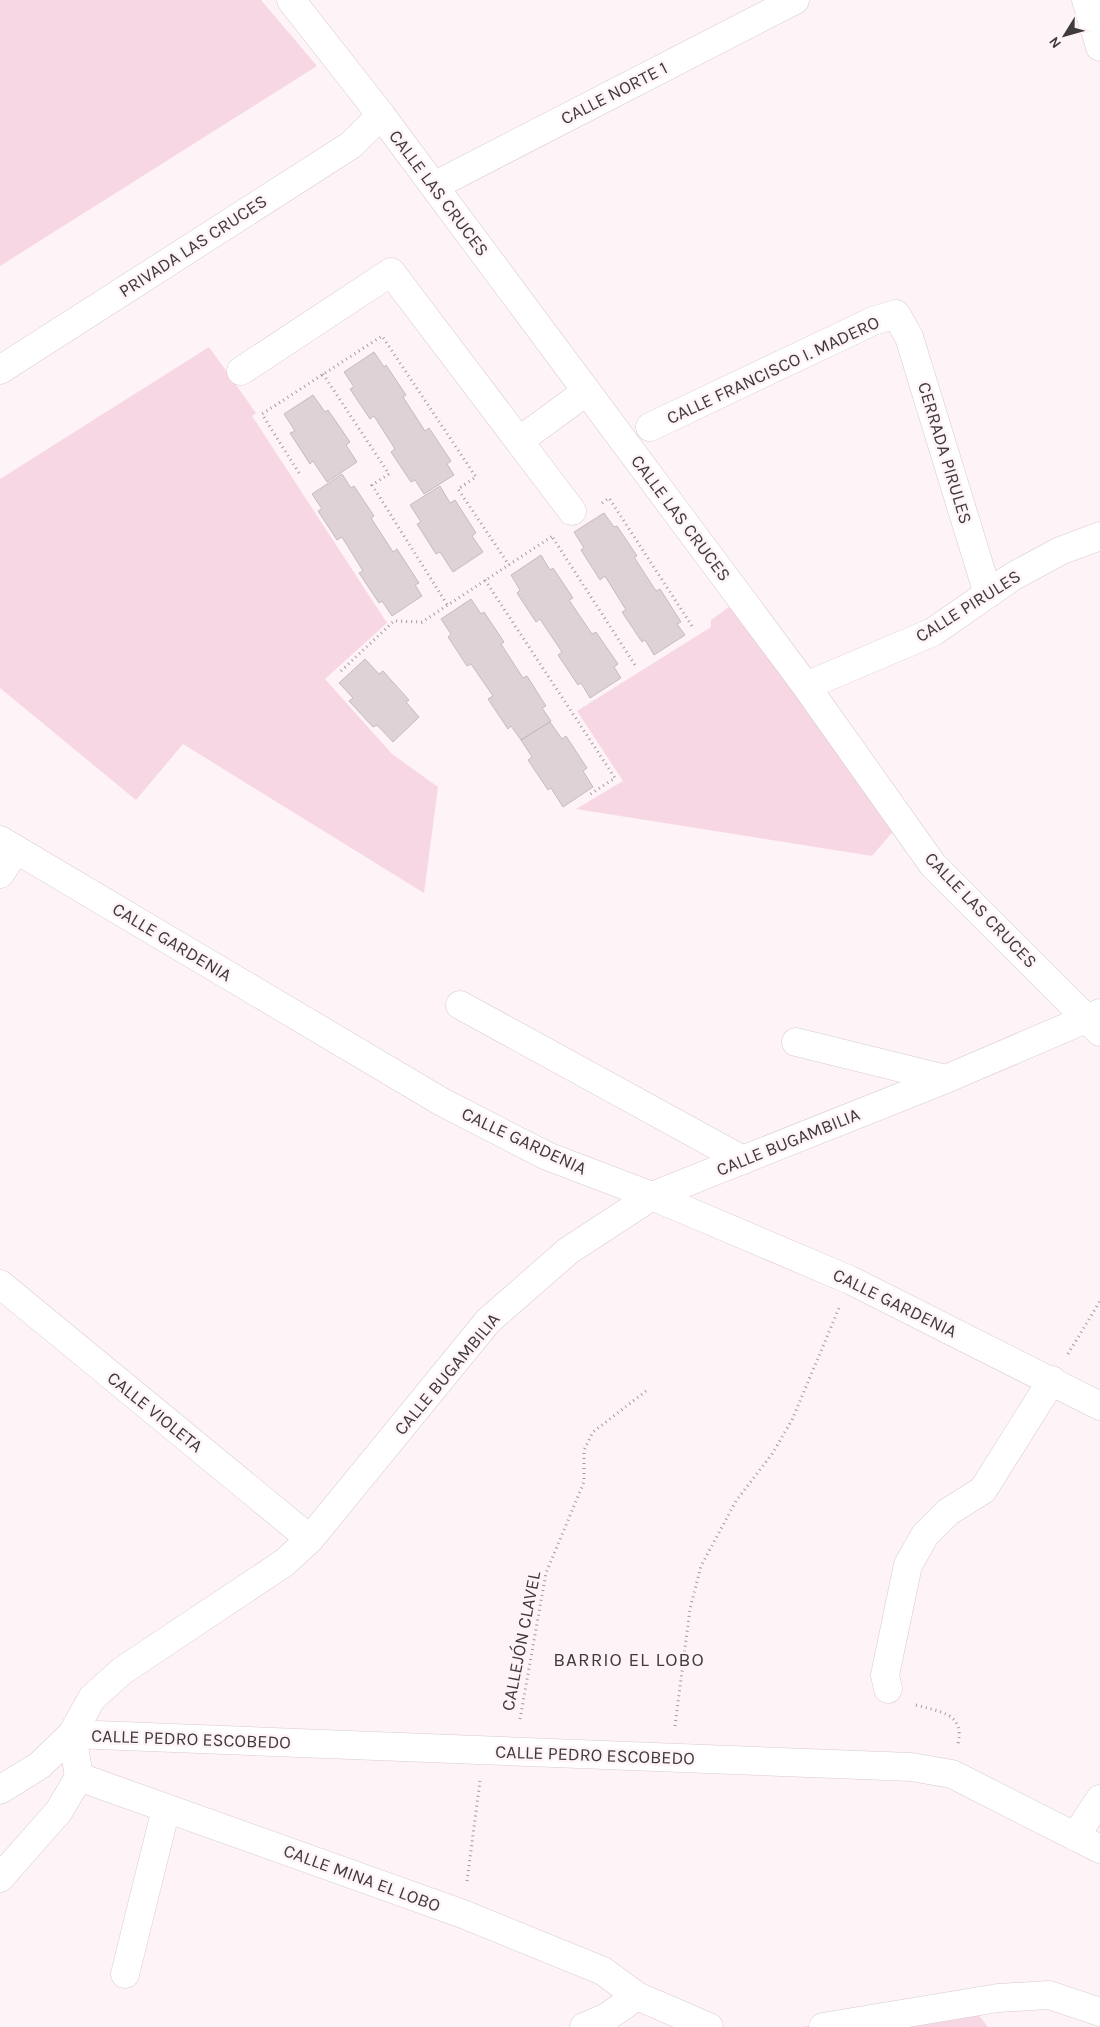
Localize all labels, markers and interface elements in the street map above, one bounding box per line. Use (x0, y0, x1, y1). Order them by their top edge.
north arrow (1040, 10, 1090, 60)
text: N (1045, 33, 1065, 52)
street label: CALLE NORTE 1 (557, 57, 671, 129)
street label: CALLE LAS CRUCES (384, 126, 494, 260)
street label: PRIVADA LAS CRUCES (115, 190, 271, 302)
street label: CALLE FRANCISCO I. MADERO (663, 311, 883, 429)
street label: CERRADA PIRULES (913, 379, 977, 527)
street label: CALLE LAS CRUCES (626, 451, 736, 585)
street label: CALLE PIRULES (911, 565, 1025, 647)
street label: CALLE LAS CRUCES (920, 848, 1042, 972)
street label: CALLE GARDENIA (108, 898, 236, 986)
street label: CALLE GARDENIA (458, 1102, 590, 1180)
street label: CALLE BUGAMBILIA (713, 1103, 863, 1181)
street label: CALLE GARDENIA (829, 1263, 961, 1343)
street label: CALLE BUGAMBILIA (389, 1308, 505, 1440)
street label: CALLE VIOLETA (103, 1367, 207, 1457)
street label: CALLEJÓN CLAVEL (496, 1569, 545, 1713)
district label: BARRIO EL LOBO (553, 1649, 705, 1671)
street label: CALLE PEDRO ESCOBEDO (91, 1725, 291, 1753)
street label: CALLE PEDRO ESCOBEDO (495, 1741, 695, 1769)
street label: CALLE MINA EL LOBO (280, 1839, 444, 1917)

